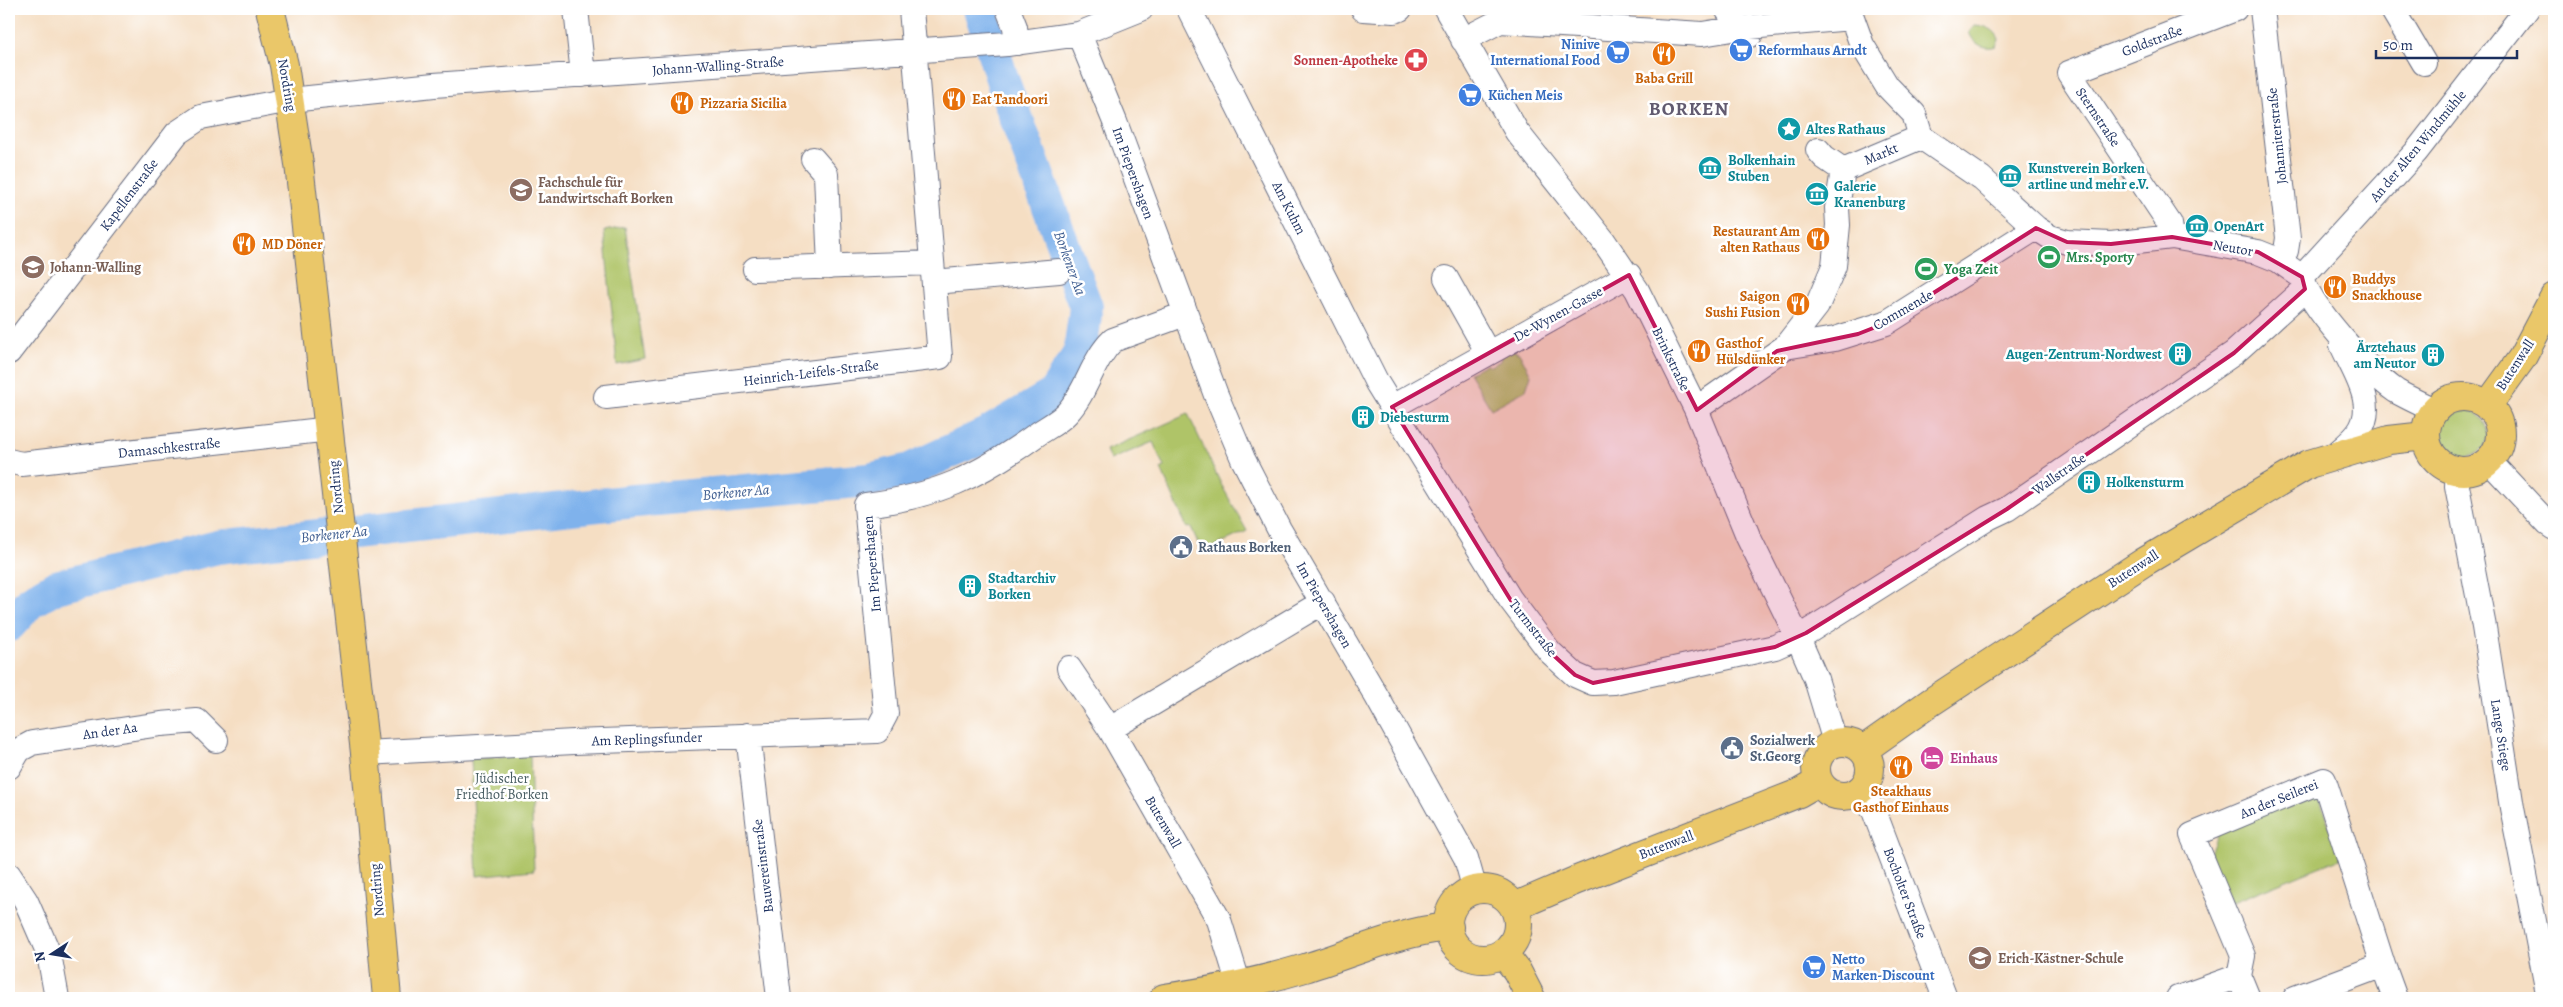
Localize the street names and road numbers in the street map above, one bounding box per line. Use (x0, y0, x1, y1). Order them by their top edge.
street label: Goldstraße (2119, 21, 2185, 61)
street label: Johann-Walling-Straße (651, 52, 785, 80)
street label: Nordring (273, 57, 301, 113)
street label: Sternstraße (2071, 84, 2125, 150)
street label: An der Alten Windmühle (2365, 86, 2471, 207)
street label: Johanniterstraße (2262, 87, 2292, 185)
street label: Im Piepershagen (1108, 124, 1159, 222)
street label: Markt (1861, 138, 1901, 170)
street label: Kapellenstraße (95, 155, 163, 235)
street label: Am Kuhm (1267, 177, 1311, 238)
street label: Neutor (2211, 235, 2255, 261)
street label: De-Wynen-Gasse (1510, 282, 1606, 346)
street label: Commende (1869, 285, 1937, 335)
street label: Brinkstraße (1647, 324, 1695, 394)
street label: Butenwall (2491, 335, 2539, 394)
street label: Heinrich-Leifels-Straße (742, 355, 880, 391)
street label: Damaschkestraße (117, 433, 221, 463)
street label: Wallstraße (2027, 448, 2090, 500)
street label: Nordring (324, 459, 348, 515)
street label: Im Piepershagen (858, 515, 886, 613)
street label: Butenwall (2104, 545, 2163, 593)
street label: Im Piepershagen (1292, 558, 1357, 652)
street label: Turmstraße (1504, 595, 1562, 661)
street label: Lange Stiege (2486, 698, 2516, 772)
street label: An der Aa (80, 718, 139, 744)
street label: Am Replingsfunder (590, 728, 703, 750)
street label: An der Seilerei (2236, 775, 2321, 824)
street label: Butenwall (1140, 792, 1186, 852)
street label: Bauvereinstraße (748, 818, 778, 914)
street label: Butenwall (1636, 826, 1697, 864)
street label: Bocholter Straße (1879, 845, 1931, 941)
street label: Nordring (365, 863, 389, 917)

